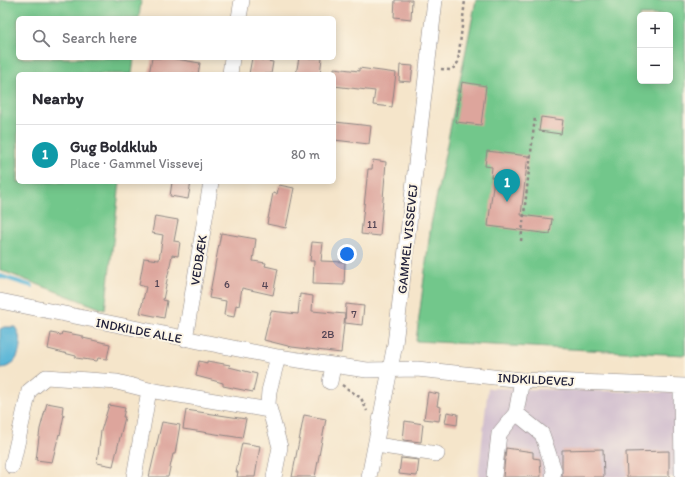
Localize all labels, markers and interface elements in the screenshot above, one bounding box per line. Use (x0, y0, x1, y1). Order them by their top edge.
map controls (637, 12, 673, 84)
button: + (637, 12, 673, 48)
search box (16, 16, 336, 60)
icon: search (30, 27, 52, 49)
text: Search here (62, 29, 137, 47)
button: − (637, 48, 673, 84)
text: Nearby (32, 88, 84, 108)
text: Gug Boldklub (70, 138, 157, 156)
text: 1 (42, 147, 48, 162)
text: 80 m (291, 147, 320, 162)
text: Place · Gammel Vissevej (70, 156, 203, 171)
pin: 1 (494, 169, 520, 202)
street label: GAMMEL VISSEVEJ (394, 183, 421, 295)
house number: 11 (367, 218, 377, 231)
street label: VEDBÆK (187, 233, 210, 286)
your location (337, 244, 357, 264)
house number: 1 (154, 277, 160, 290)
house number: 6 (224, 278, 230, 291)
house number: 4 (262, 279, 269, 292)
house number: 7 (351, 308, 357, 321)
street label: INDKILDE ALLE (95, 315, 183, 346)
house number: 2B (322, 328, 334, 341)
street label: INDKILDEVEJ (497, 370, 575, 389)

